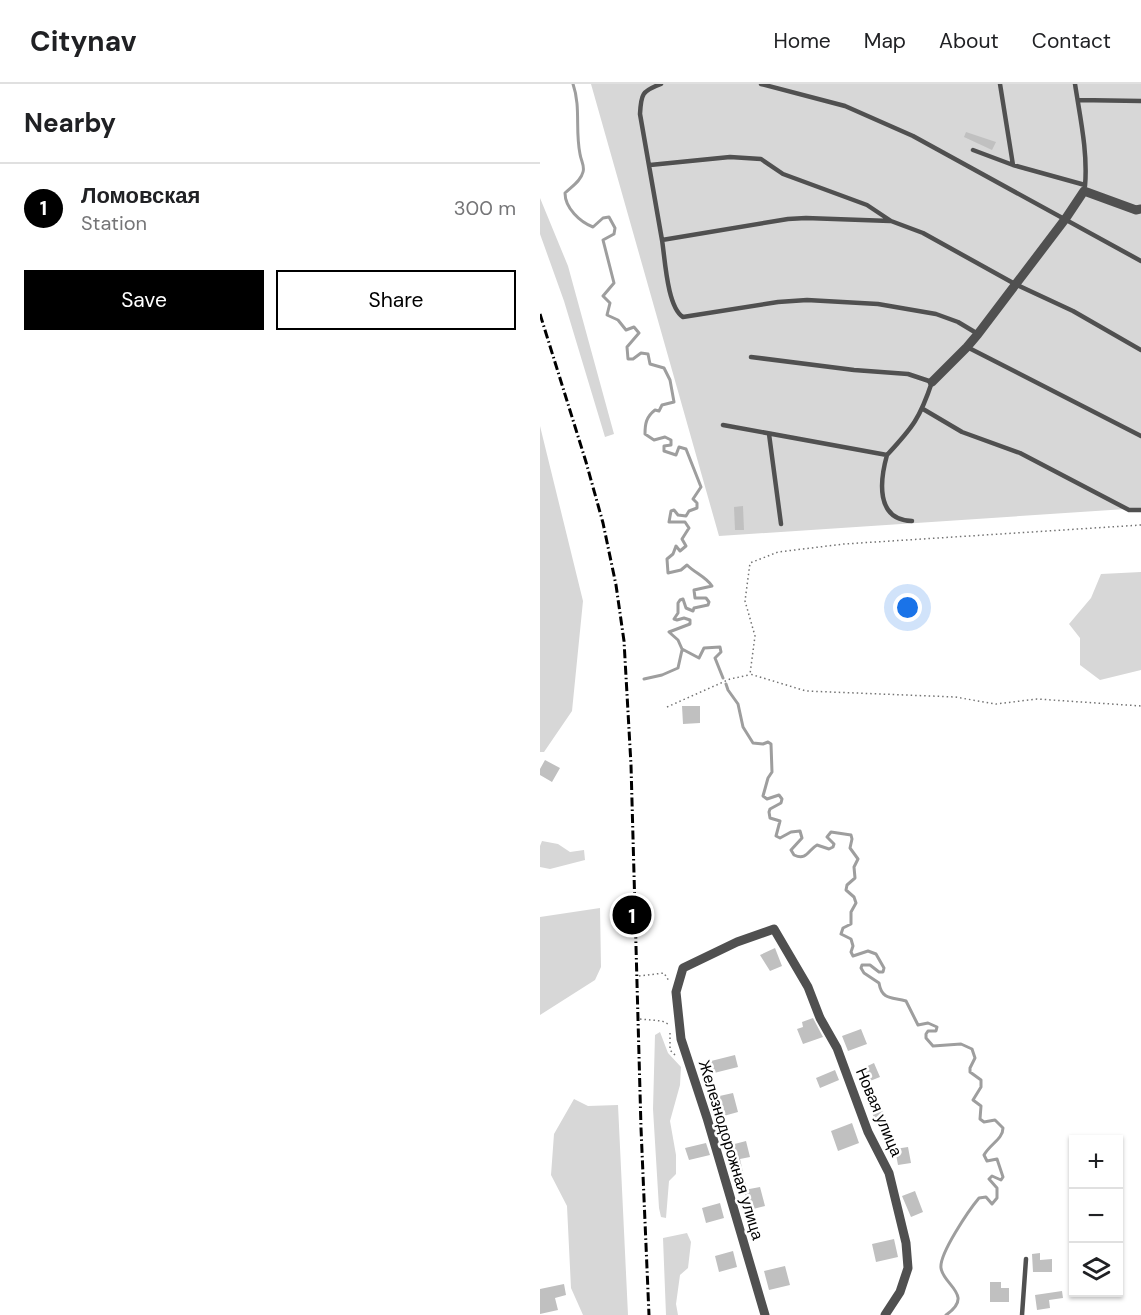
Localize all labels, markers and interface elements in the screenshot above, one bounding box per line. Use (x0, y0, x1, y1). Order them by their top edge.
text: Citynav (30, 23, 136, 60)
text: Home (773, 27, 831, 55)
text: Map (864, 27, 906, 55)
text: About (939, 27, 999, 55)
text: Contact (1032, 27, 1111, 55)
text: Nearby (24, 106, 116, 140)
text: Ломовская (81, 181, 200, 210)
text: 1 (40, 195, 47, 221)
text: 300 m (454, 195, 516, 221)
text: Station (81, 210, 147, 236)
button: Save (24, 270, 264, 330)
button: Share (276, 270, 516, 330)
your location (893, 593, 922, 622)
pin: 1 (612, 892, 652, 938)
street label: Железнодорожная улица (694, 1058, 768, 1242)
street label: Новая улица (851, 1064, 907, 1160)
map controls (1069, 1135, 1123, 1297)
button: + (1069, 1135, 1123, 1189)
button: − (1069, 1189, 1123, 1243)
button: layers (1069, 1243, 1123, 1297)

